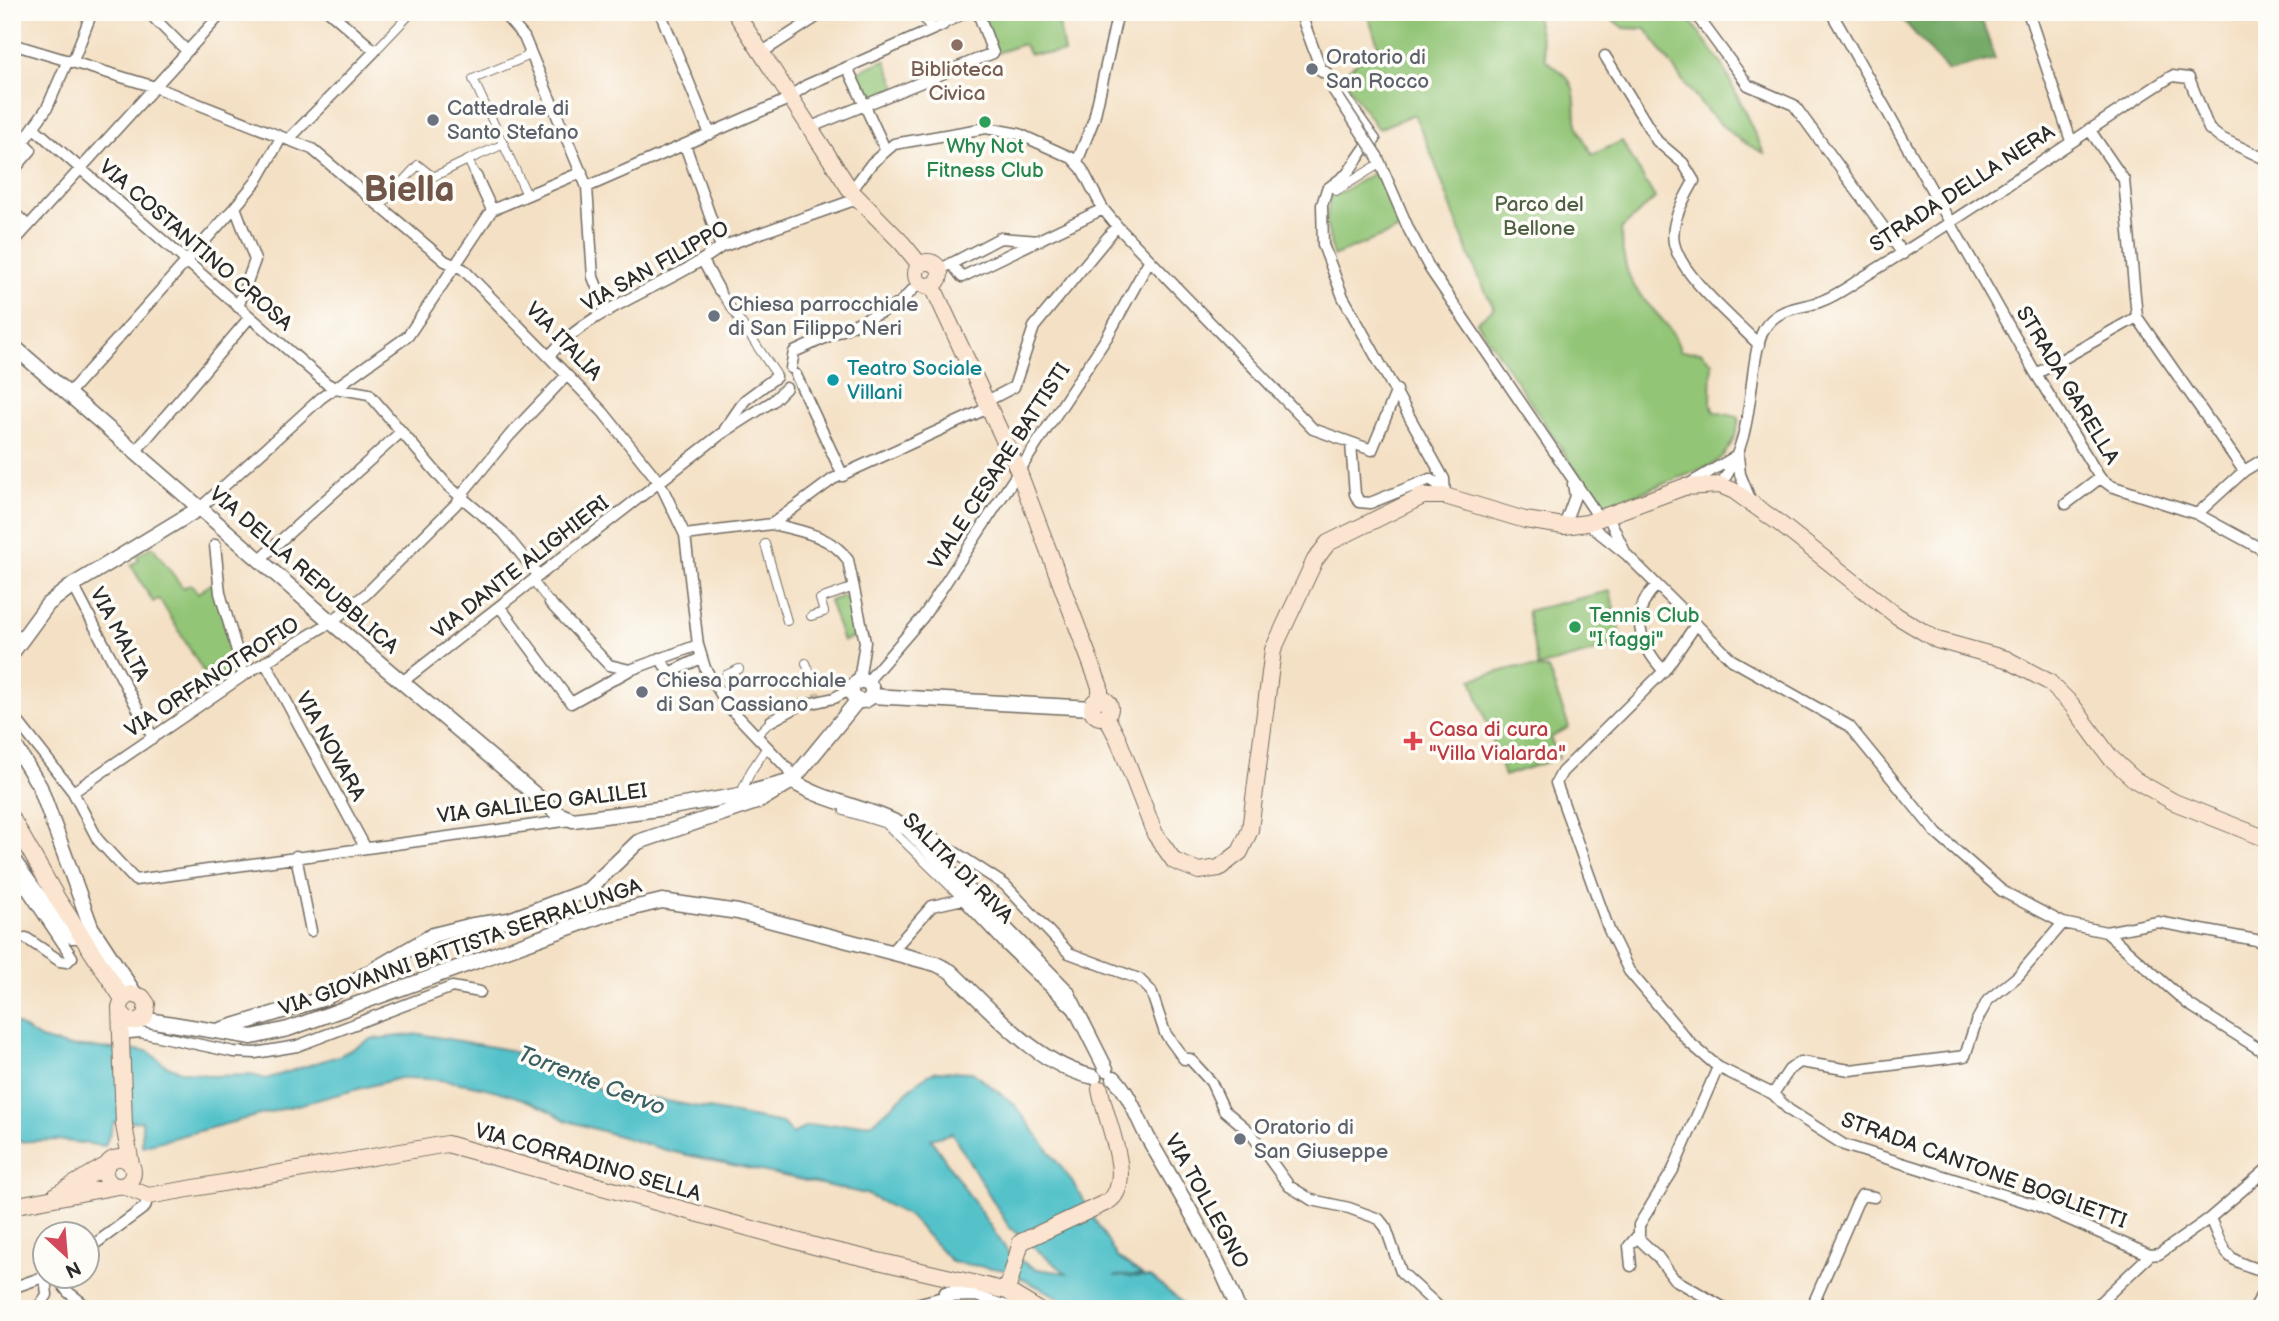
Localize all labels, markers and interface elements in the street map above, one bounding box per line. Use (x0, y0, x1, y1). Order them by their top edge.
marker: Biblioteca Civica (949, 37, 965, 53)
place label: Oratorio di San Rocco (1326, 45, 1429, 94)
place label: Biblioteca Civica (910, 57, 1004, 106)
marker: Oratorio di San Rocco (1304, 61, 1320, 77)
place label: Cattedrale di Santo Stefano (447, 96, 579, 145)
marker: Cattedrale di Santo Stefano (425, 112, 441, 128)
marker: Why Not Fitness Club (977, 114, 993, 130)
street label: STRADA DELLA NERA (1865, 119, 2059, 257)
place label: Why Not Fitness Club (926, 134, 1044, 183)
street label: VIA COSTANTINO CROSA (94, 155, 298, 336)
district label: Biella (363, 169, 455, 212)
park label: Parco del Bellone (1494, 192, 1584, 241)
street label: VIA SAN FILIPPO (577, 216, 733, 317)
place label: Chiesa parrocchiale di San Filippo Neri (728, 292, 918, 341)
street label: VIA ITALIA (520, 297, 607, 386)
street label: STRADA GARELLA (2011, 302, 2125, 469)
marker: Chiesa parrocchiale di San Filippo Neri (706, 308, 722, 324)
place label: Teatro Sociale Villani (847, 356, 982, 405)
street label: VIALE CESARE BATTISTI (923, 358, 1076, 574)
marker: Teatro Sociale Villani (825, 372, 841, 388)
street label: VIA DELLA REPUBBLICA (204, 481, 403, 659)
street label: VIA DANTE ALIGHIERI (427, 491, 614, 644)
street label: VIA MALTA (84, 583, 155, 686)
place label: Tennis Club "I faggi" (1589, 603, 1700, 652)
street label: VIA ORFANOTROFIO (121, 612, 304, 743)
marker: Tennis Club "I faggi" (1567, 619, 1583, 635)
place label: Chiesa parrocchiale di San Cassiano (656, 668, 846, 717)
marker: Chiesa parrocchiale di San Cassiano (634, 684, 650, 700)
street label: VIA NOVARA (290, 687, 371, 805)
place label: Casa di cura "Villa Vialarda" (1429, 717, 1566, 766)
marker: Casa di cura "Villa Vialarda" (1403, 731, 1423, 751)
street label: VIA GALILEO GALILEI (436, 778, 648, 829)
street label: SALITA DI RIVA (897, 808, 1018, 929)
street label: VIA GIOVANNI BATTISTA SERRALUNGA (275, 873, 645, 1021)
water label: Torrente Cervo (514, 1040, 669, 1122)
street label: STRADA CANTONE BOGLIETTI (1838, 1107, 2130, 1234)
place label: Oratorio di San Giuseppe (1254, 1115, 1388, 1164)
street label: VIA CORRADINO SELLA (472, 1118, 704, 1207)
street label: VIA TOLLEGNO (1159, 1130, 1254, 1273)
marker: Oratorio di San Giuseppe (1232, 1131, 1248, 1147)
north arrow (32, 1220, 102, 1290)
text: N (61, 1255, 84, 1282)

